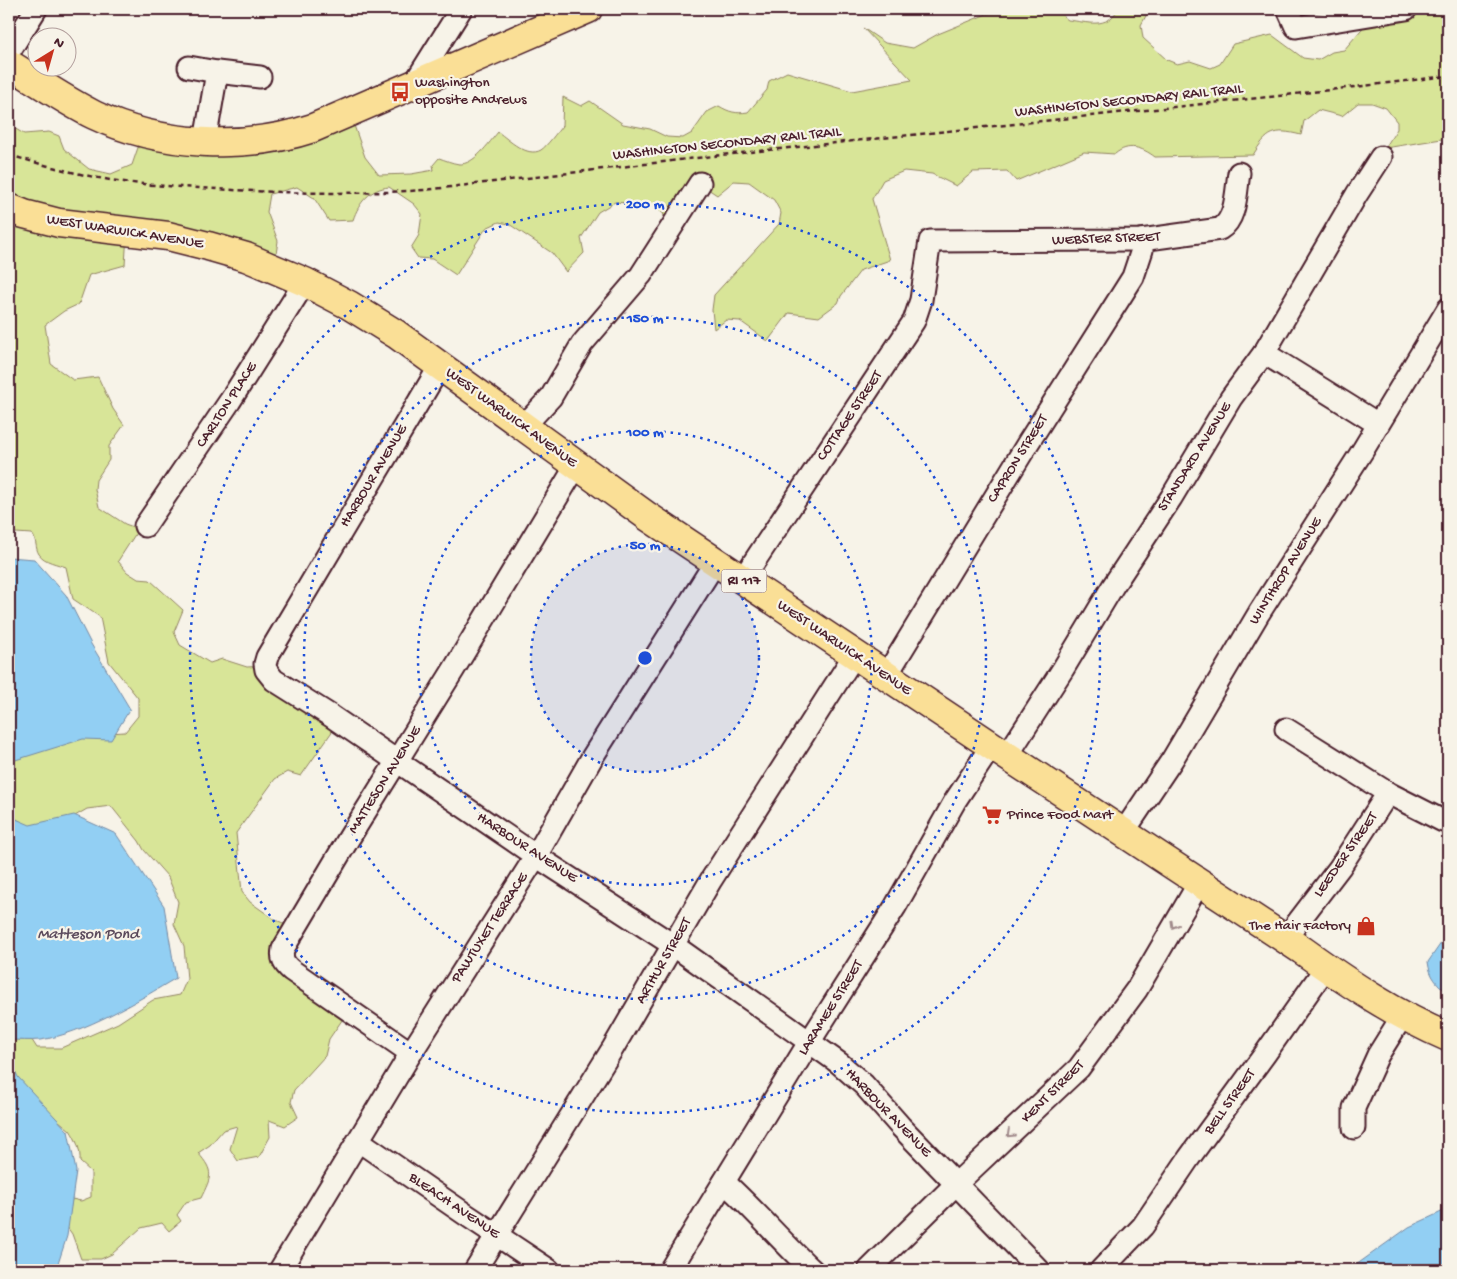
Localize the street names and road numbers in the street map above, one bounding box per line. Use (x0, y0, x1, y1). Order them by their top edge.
street label: WASHINGTON SECONDARY RAIL TRAIL (1014, 80, 1244, 122)
street label: WASHINGTON SECONDARY RAIL TRAIL (612, 123, 842, 165)
street label: WEST WARWICK AVENUE (45, 211, 205, 253)
street label: WEBSTER STREET (1052, 228, 1162, 250)
street label: CARLTON PLACE (193, 358, 262, 451)
street label: WEST WARWICK AVENUE (442, 364, 581, 472)
street label: COTTAGE STREET (813, 366, 887, 465)
street label: STANDARD AVENUE (1154, 398, 1236, 515)
street label: CAPRON STREET (984, 411, 1053, 506)
street label: HARBOUR AVENUE (336, 421, 412, 531)
street label: WINTHROP AVENUE (1246, 513, 1327, 628)
road number: RI 117 (722, 570, 766, 592)
street label: WEST WARWICK AVENUE (773, 596, 915, 700)
street label: MATTESON AVENUE (345, 722, 426, 837)
street label: LEEDER STREET (1310, 808, 1383, 901)
street label: HARBOUR AVENUE (473, 809, 581, 888)
street label: PAWTUXET TERRACE (447, 869, 533, 987)
street label: ARTHUR STREET (632, 914, 696, 1007)
street label: LARAMEE STREET (795, 956, 868, 1059)
street label: KENT STREET (1018, 1056, 1089, 1127)
street label: HARBOUR AVENUE (841, 1065, 935, 1162)
street label: BELL STREET (1200, 1065, 1261, 1139)
street label: BLEACH AVENUE (404, 1168, 503, 1243)

